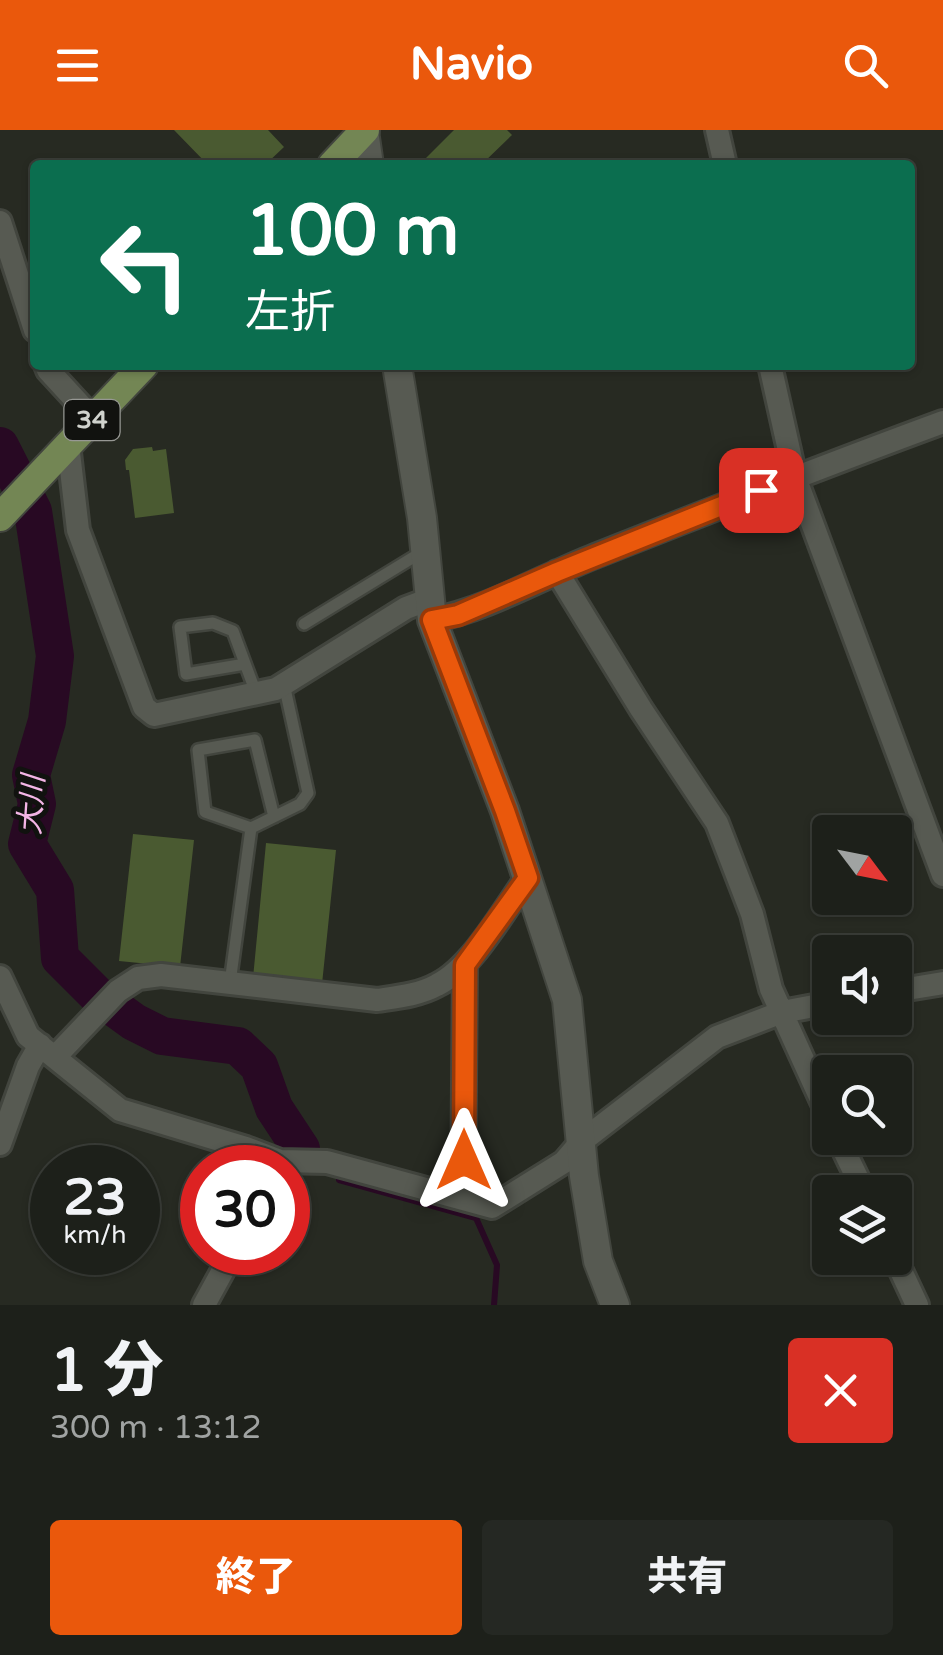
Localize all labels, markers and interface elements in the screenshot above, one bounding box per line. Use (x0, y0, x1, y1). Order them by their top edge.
icon: menu (50, 38, 105, 93)
text: Navio (410, 38, 533, 92)
icon: search (838, 38, 893, 93)
text: 100 m (245, 190, 459, 274)
icon: left (80, 200, 210, 330)
text: 左折 (245, 286, 335, 340)
road number: 34 (64, 400, 120, 440)
pin (719, 448, 804, 533)
icon: arrive (734, 463, 789, 518)
water label: 大川 (11, 771, 53, 836)
north arrow (812, 815, 912, 915)
map controls (812, 815, 912, 1275)
button: sound (812, 935, 912, 1035)
button: search (812, 1055, 912, 1155)
position arrow (412, 1108, 516, 1212)
speed limit sign: 30 (180, 1145, 310, 1275)
text: 23 (64, 1168, 126, 1228)
button: layers (812, 1175, 912, 1275)
text: km/h (64, 1220, 126, 1250)
text: 1 分 (50, 1335, 163, 1407)
button: close (788, 1338, 893, 1443)
text: 300 m · 13:12 (50, 1409, 262, 1447)
button: 終了 (50, 1520, 462, 1635)
button: 共有 (482, 1520, 893, 1635)

